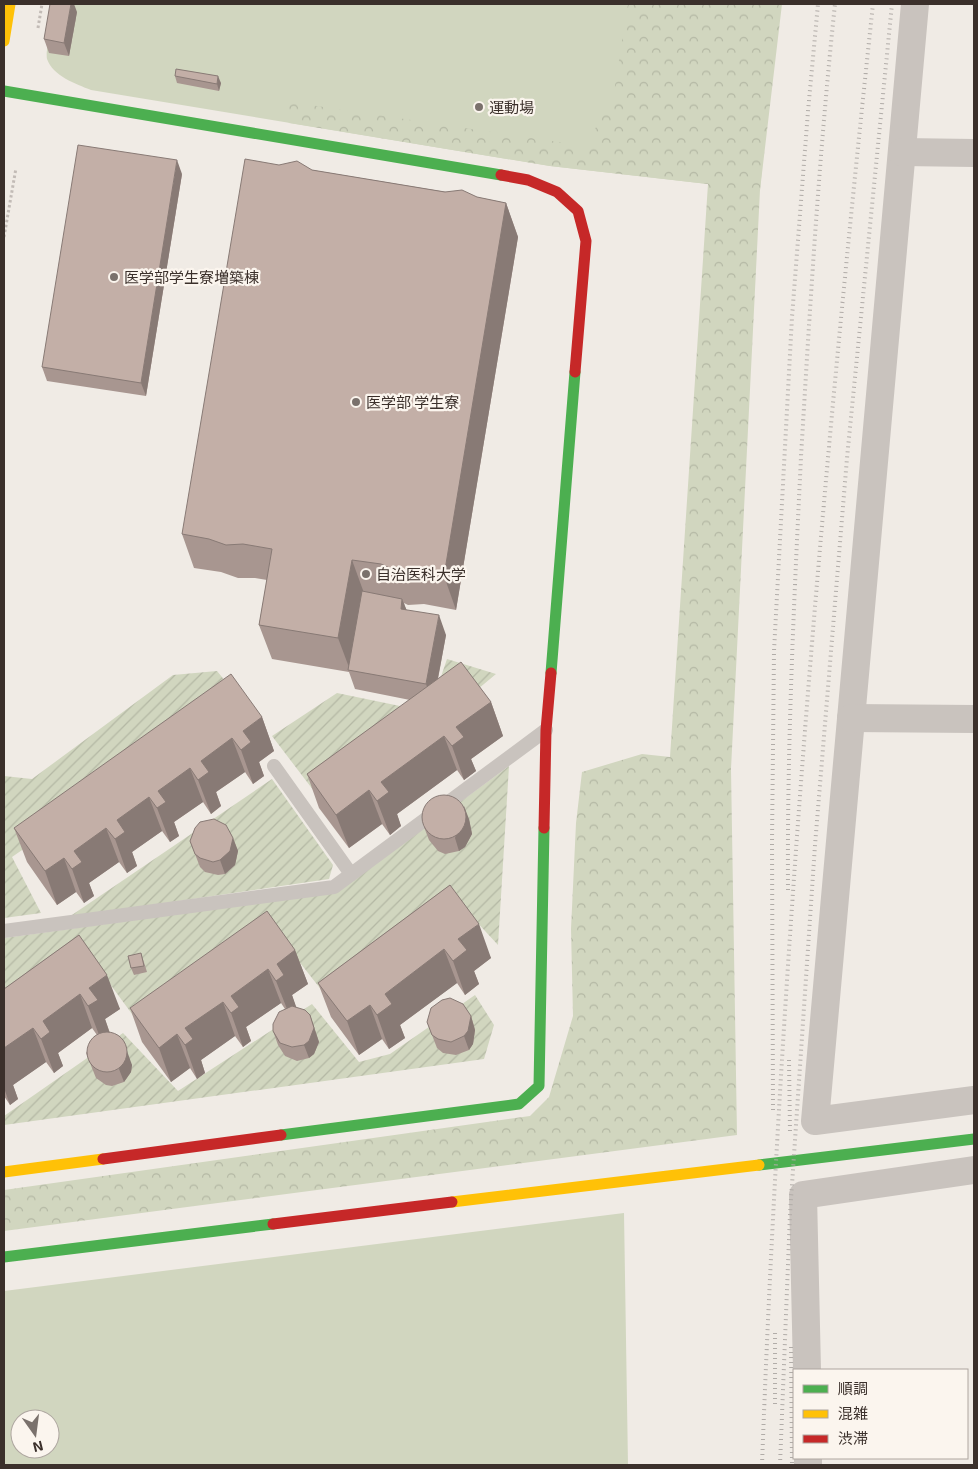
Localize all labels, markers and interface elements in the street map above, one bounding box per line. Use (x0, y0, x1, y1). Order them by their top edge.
place label: 運動場 (489, 98, 534, 116)
marker: 運動場 (473, 101, 485, 113)
place label: 医学部学生寮増築棟 (124, 268, 259, 286)
marker: 医学部学生寮増築棟 (108, 271, 120, 283)
place label: 医学部 学生寮 (366, 393, 459, 411)
marker: 医学部 学生寮 (350, 396, 362, 408)
place label: 自治医科大学 (376, 565, 466, 583)
marker: 自治医科大学 (360, 568, 372, 580)
legend (793, 1369, 968, 1459)
text: 順調 (838, 1379, 868, 1397)
text: 混雑 (838, 1404, 868, 1422)
north arrow (10, 1409, 60, 1459)
text: 渋滞 (838, 1429, 868, 1447)
text: N (31, 1438, 45, 1457)

